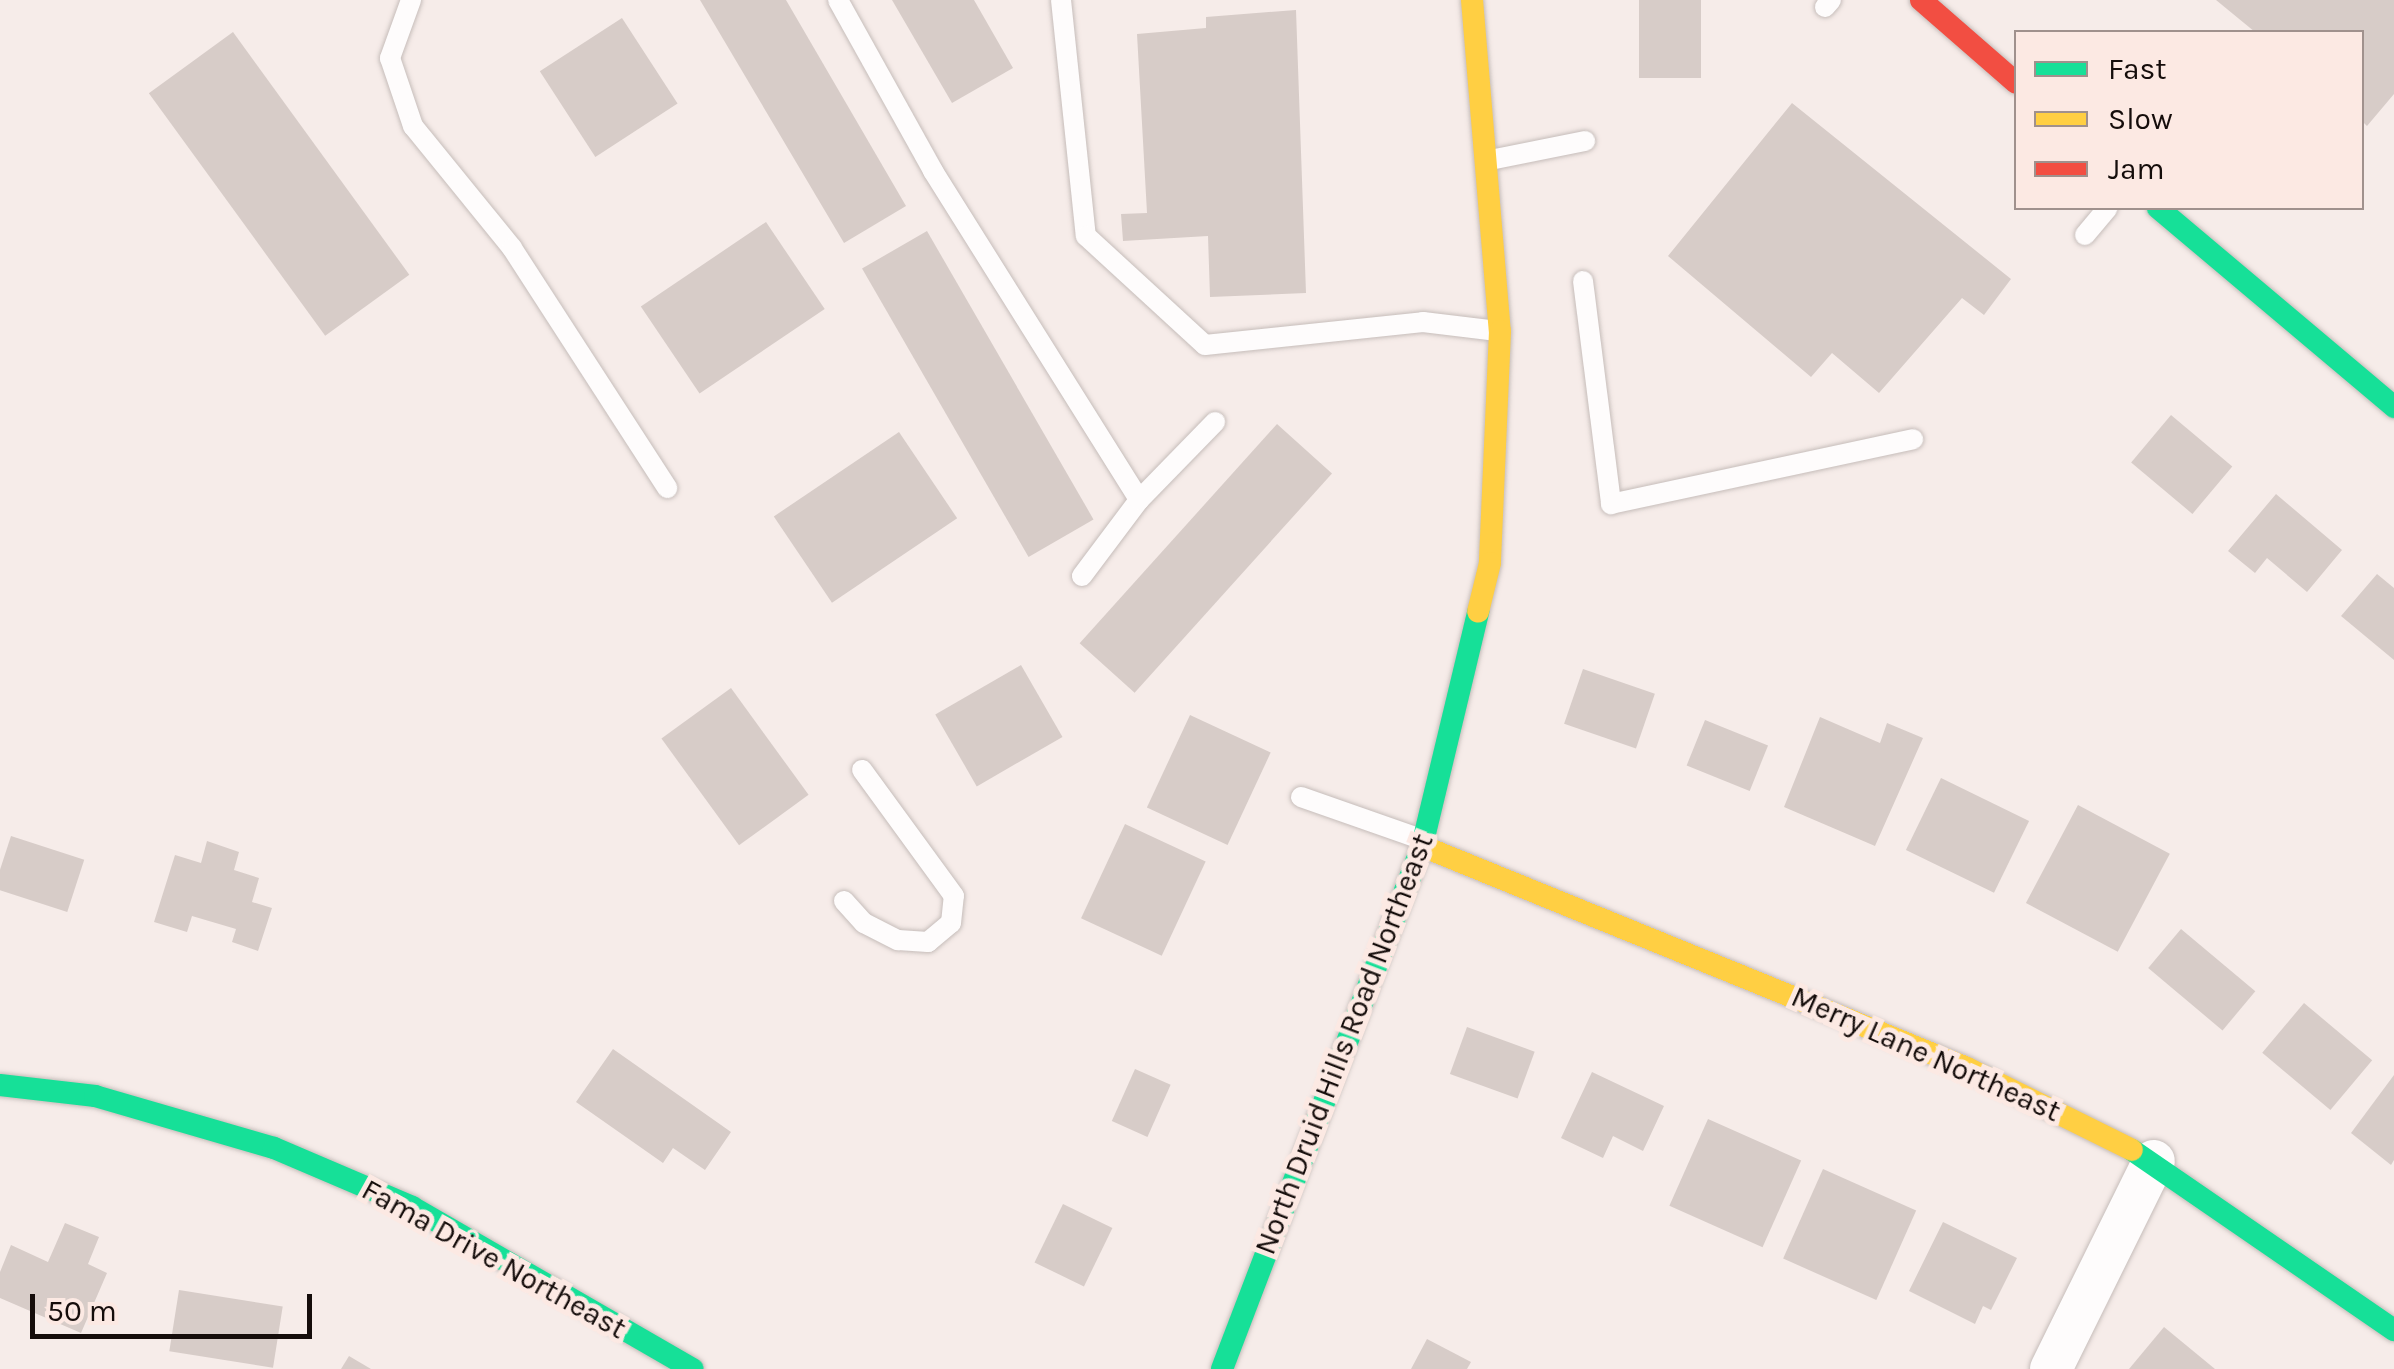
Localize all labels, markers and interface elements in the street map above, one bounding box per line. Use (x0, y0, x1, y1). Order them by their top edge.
legend (2014, 30, 2364, 210)
text: Fast (2108, 51, 2167, 87)
text: Slow (2108, 101, 2173, 137)
text: Jam (2108, 151, 2165, 187)
street label: North Druid Hills Road Northeast (1247, 828, 1441, 1260)
street label: Merry Lane Northeast (1786, 978, 2066, 1130)
street label: Fama Drive Northeast (356, 1171, 632, 1347)
scale bar (35, 1274, 318, 1336)
text: 50 m (47, 1293, 117, 1329)

